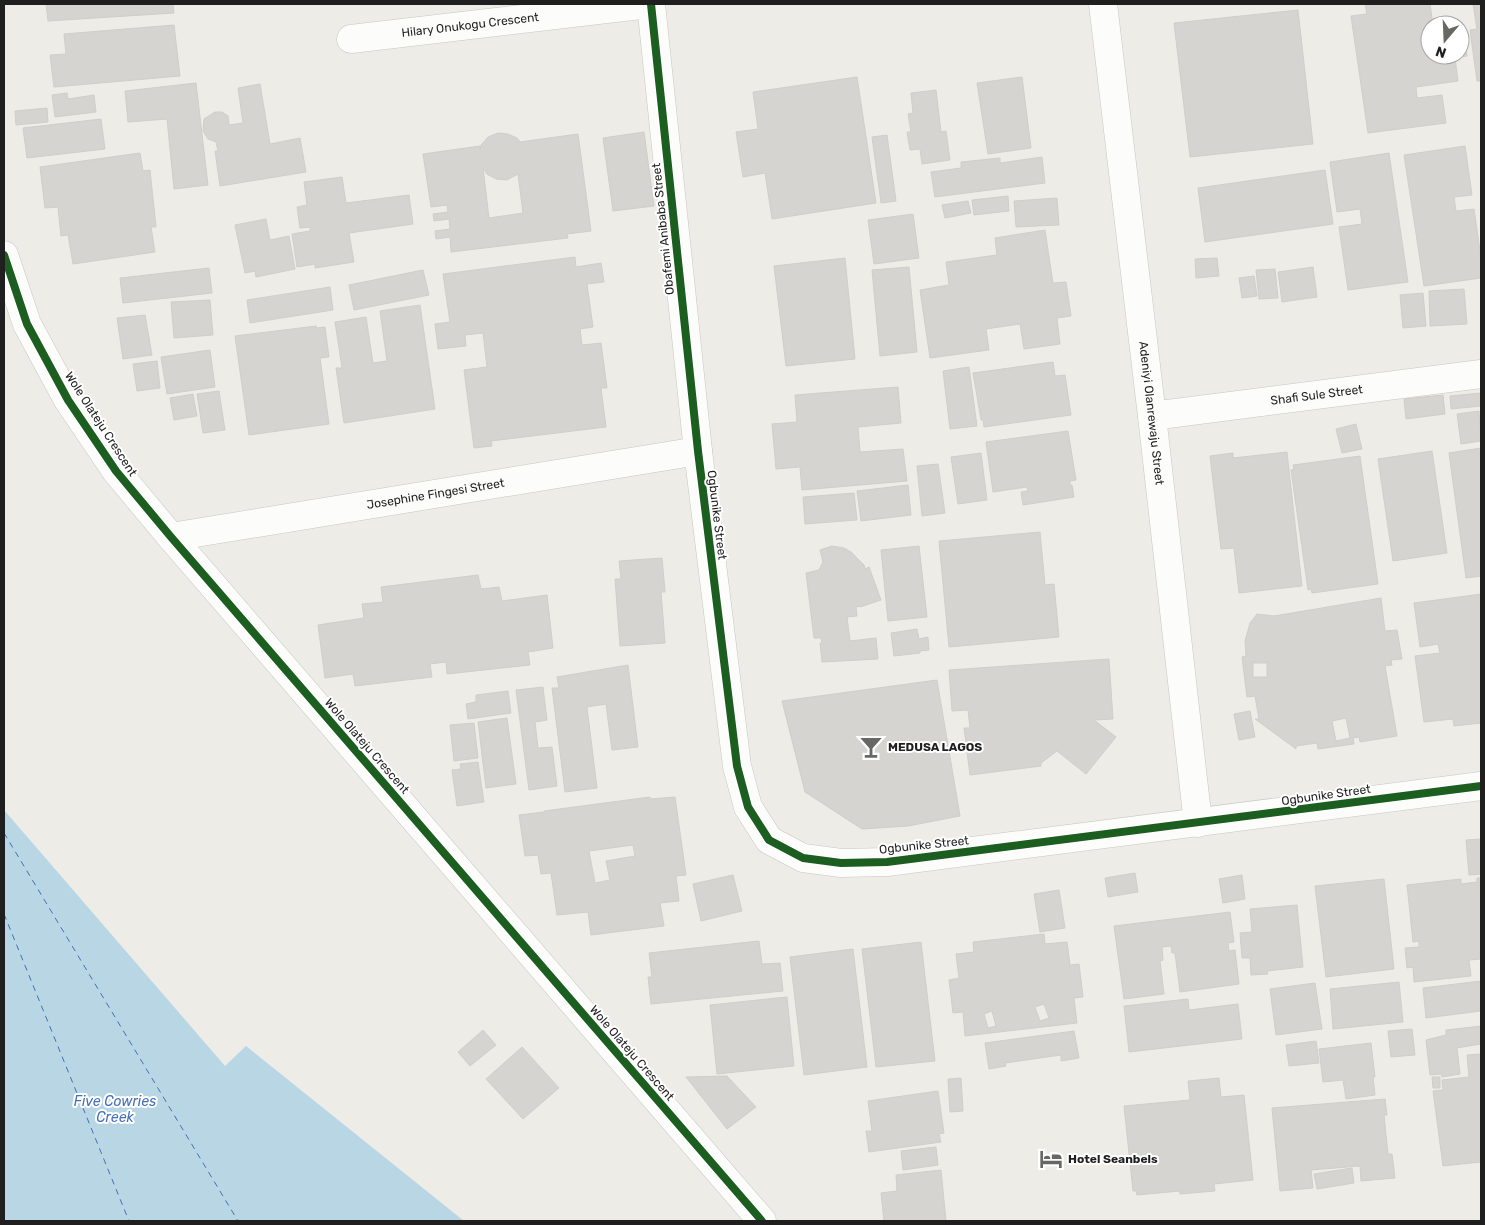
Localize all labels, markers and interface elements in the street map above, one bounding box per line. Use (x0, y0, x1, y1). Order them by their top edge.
street label: Hilary Onukogu Crescent (401, 10, 540, 40)
north arrow (1420, 15, 1470, 65)
text: N (1433, 42, 1448, 61)
street label: Obafemi Anibaba Street (649, 162, 677, 296)
street label: Adeniyi Olanrewaju Street (1136, 340, 1167, 486)
street label: Wole Olateju Crescent (62, 369, 140, 479)
street label: Shafi Sule Street (1270, 382, 1364, 408)
street label: Ogbunike Street (705, 469, 729, 561)
street label: Josephine Fingesi Street (366, 476, 506, 512)
street label: Wole Olateju Crescent (322, 696, 412, 797)
bar icon: MEDUSA LAGOS (858, 734, 884, 760)
place label: MEDUSA LAGOS (888, 740, 982, 754)
street label: Ogbunike Street (1280, 782, 1372, 808)
street label: Ogbunike Street (878, 833, 970, 857)
street label: Wole Olateju Crescent (587, 1003, 677, 1104)
water label: Five Cowries Creek (74, 1093, 156, 1126)
hotel icon: Hotel Seanbels (1038, 1146, 1064, 1172)
place label: Hotel Seanbels (1068, 1152, 1158, 1166)

